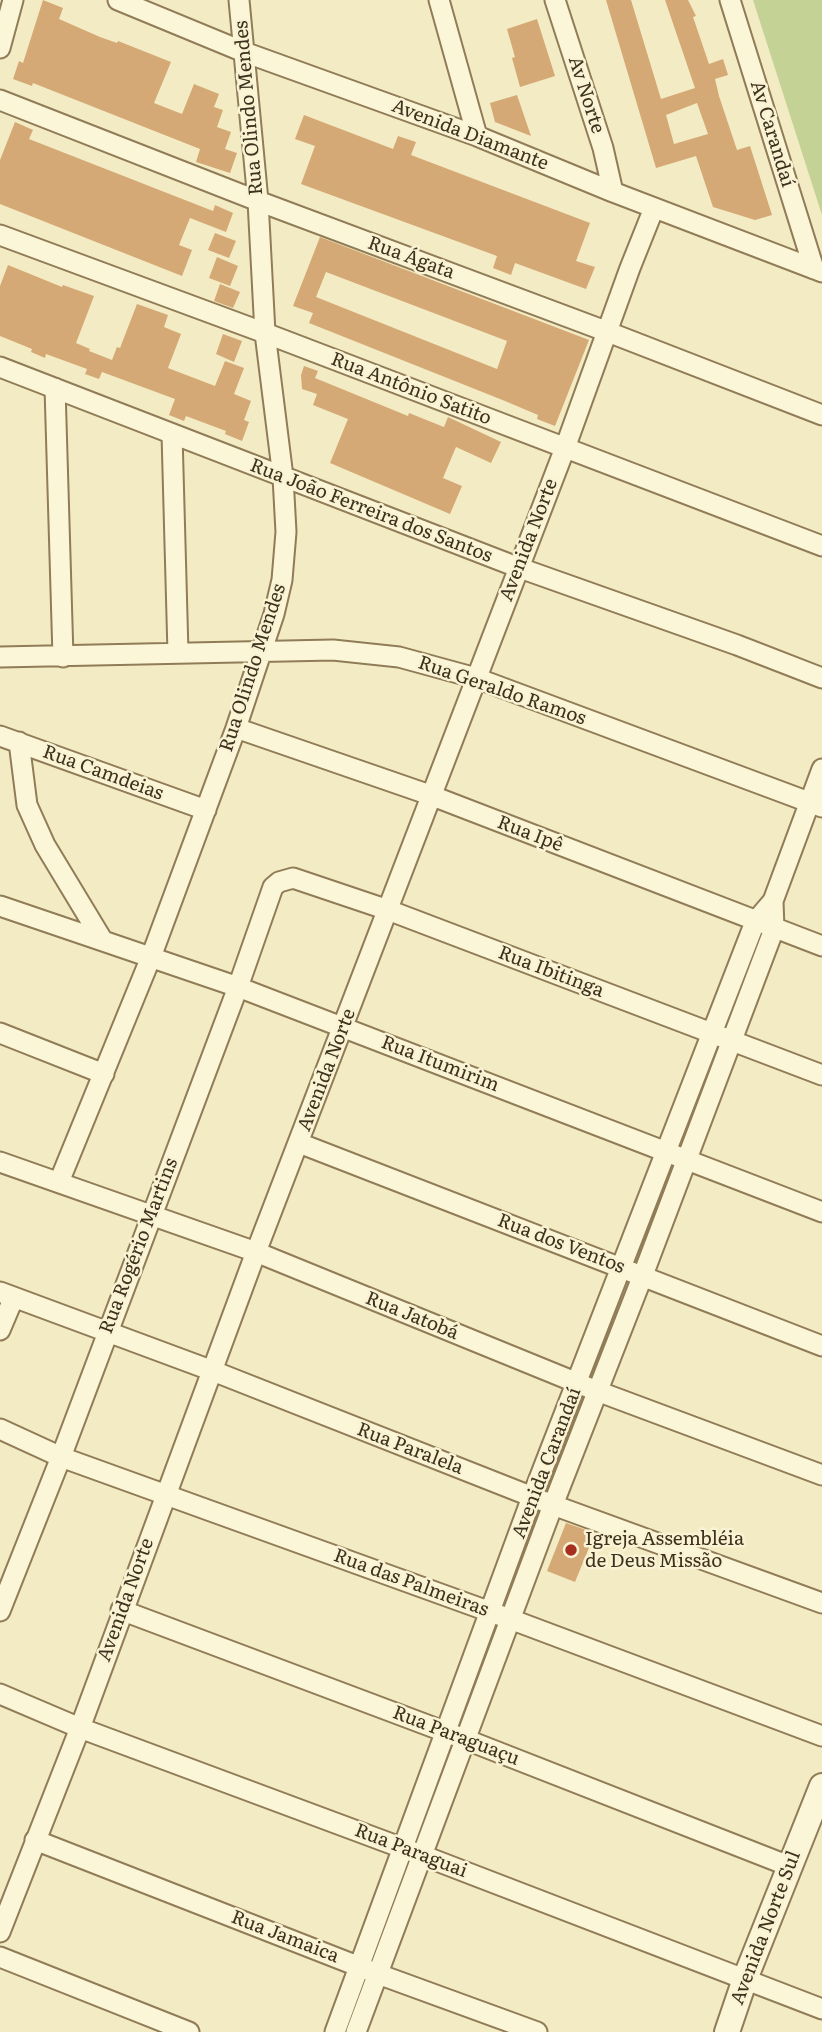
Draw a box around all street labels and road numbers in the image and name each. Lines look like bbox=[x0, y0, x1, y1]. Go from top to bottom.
street label: Rua Olindo Mendes bbox=[230, 20, 268, 196]
street label: Av Norte bbox=[563, 54, 609, 136]
street label: Av Carandaí bbox=[745, 78, 799, 190]
street label: Avenida Diamante bbox=[388, 95, 552, 175]
street label: Rua Ágata bbox=[364, 232, 458, 284]
street label: Rua Antônio Satito bbox=[328, 348, 494, 430]
street label: Rua João Ferreira dos Santos bbox=[247, 454, 495, 568]
street label: Avenida Norte bbox=[495, 475, 563, 605]
street label: Rua Olindo Mendes bbox=[215, 581, 291, 755]
street label: Rua Geraldo Ramos bbox=[415, 652, 589, 730]
street label: Rua Camdeias bbox=[40, 741, 166, 805]
street label: Rua Ipê bbox=[494, 811, 566, 857]
street label: Rua Ibitinga bbox=[495, 941, 607, 1003]
street label: Avenida Norte bbox=[293, 1005, 361, 1135]
street label: Rua Itumirim bbox=[378, 1031, 502, 1097]
street label: Rua Rogério Martins bbox=[95, 1155, 183, 1337]
street label: Rua dos Ventos bbox=[494, 1209, 628, 1279]
street label: Rua Jatobá bbox=[362, 1287, 462, 1345]
street label: Avenida Carandaí bbox=[508, 1384, 586, 1542]
street label: Rua Paralela bbox=[354, 1418, 466, 1480]
street label: Avenida Norte bbox=[93, 1535, 159, 1665]
street label: Rua das Palmeiras bbox=[330, 1544, 492, 1622]
street label: Rua Paraguaçu bbox=[389, 1701, 523, 1771]
street label: Rua Paraguai bbox=[351, 1819, 471, 1883]
street label: Avenida Norte Sul bbox=[726, 1848, 806, 2008]
street label: Rua Jamaica bbox=[228, 1906, 342, 1968]

